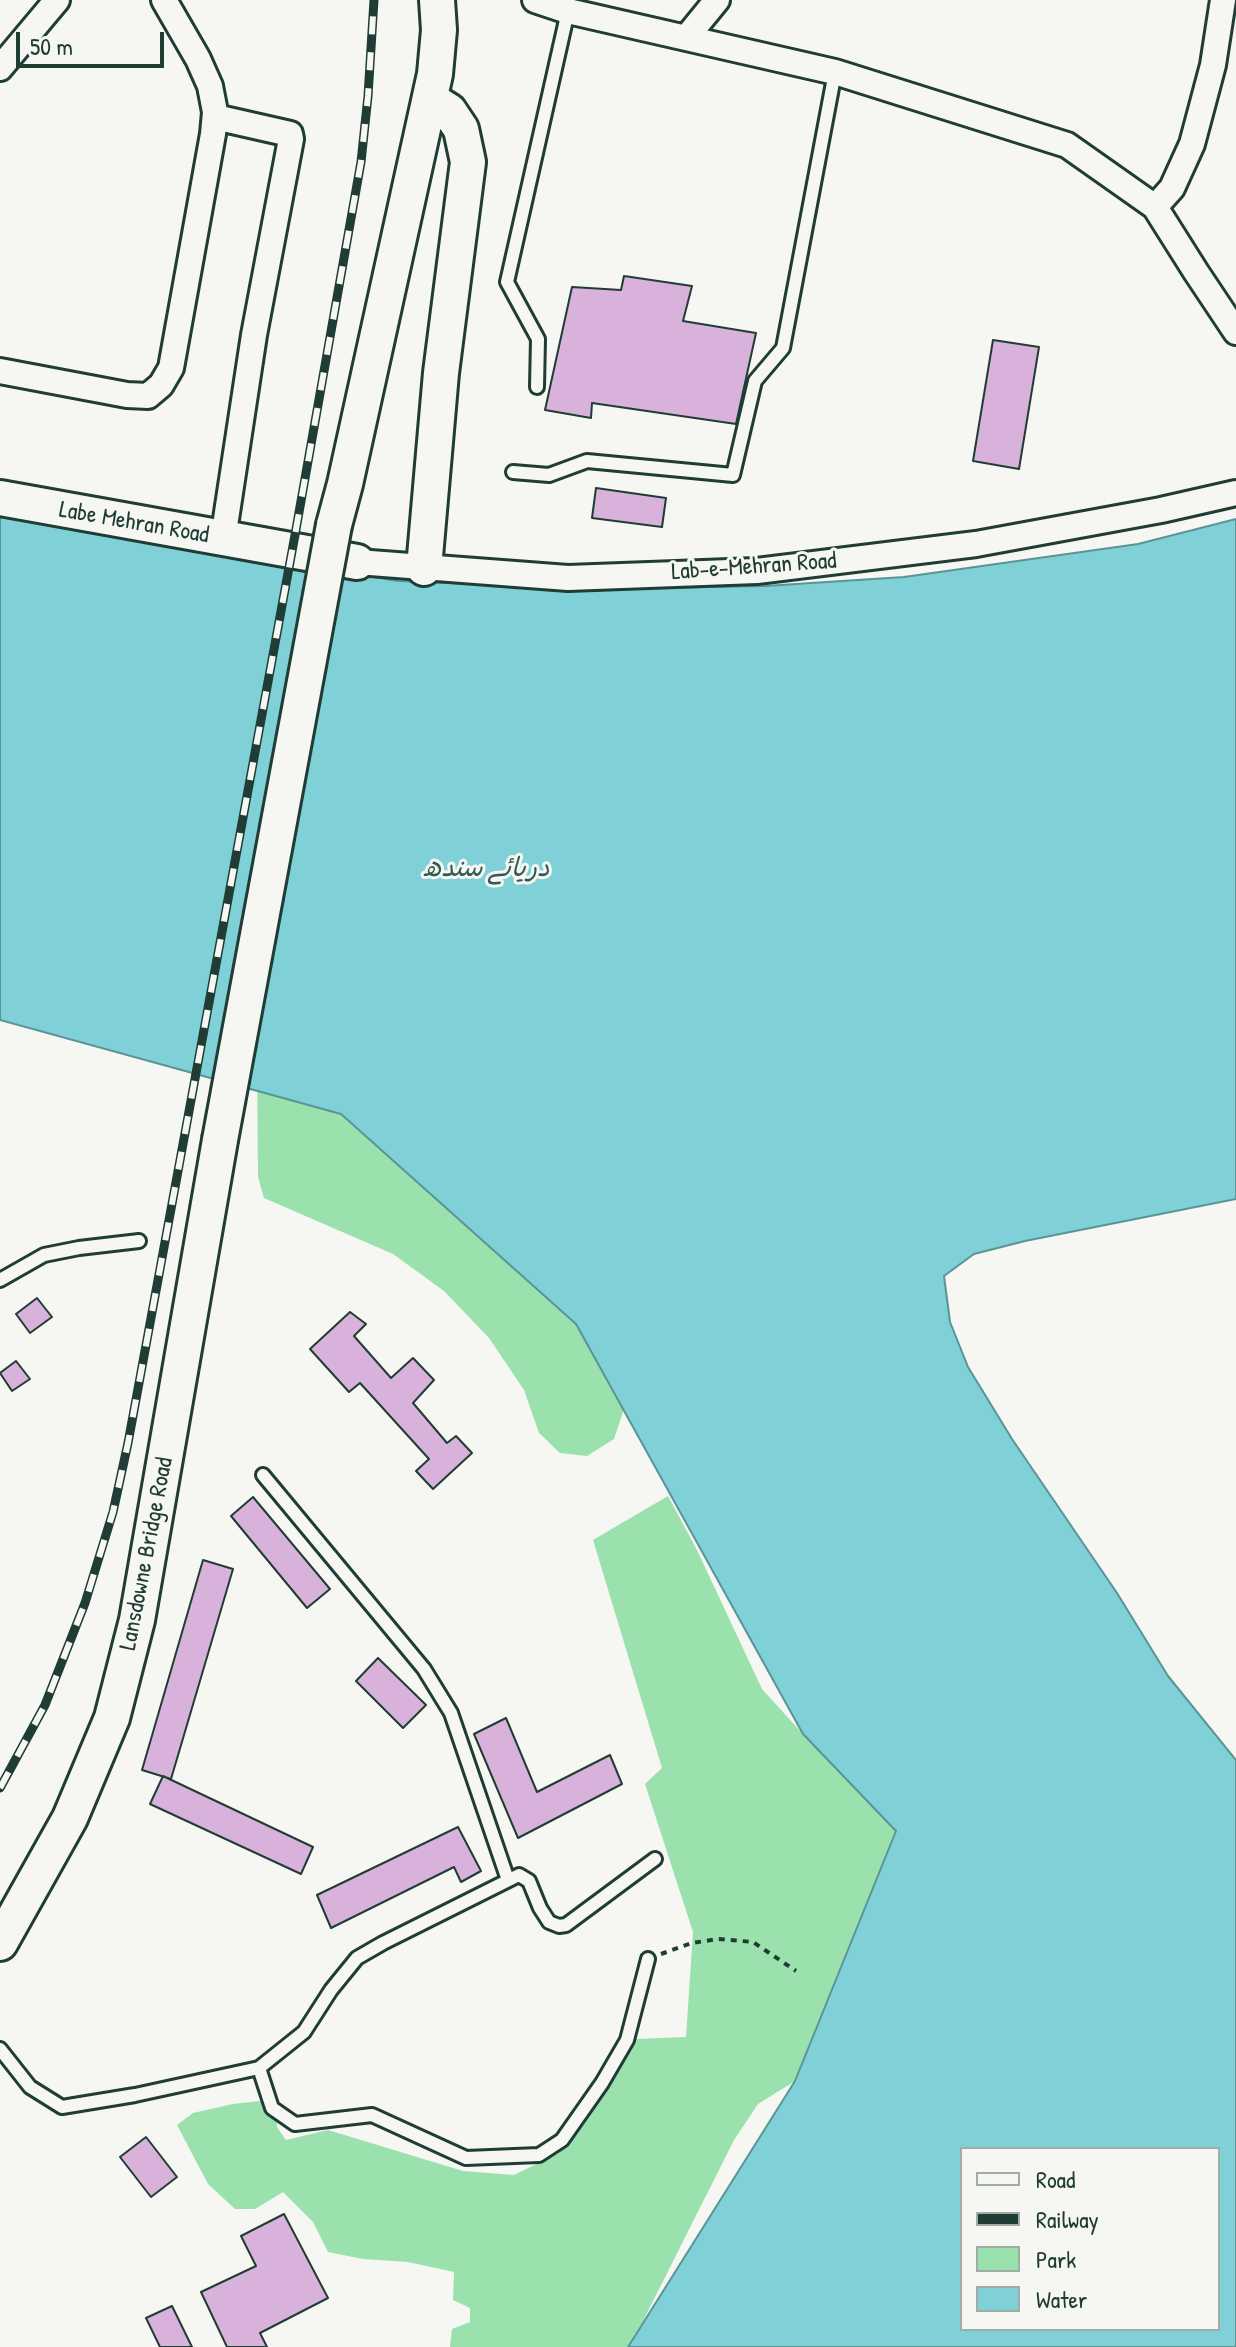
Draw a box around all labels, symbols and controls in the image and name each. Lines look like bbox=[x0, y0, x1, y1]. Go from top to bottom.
scale bar bbox=[20, 16, 168, 66]
text: 50 m bbox=[30, 30, 73, 62]
street label: Labe Mehran Road bbox=[57, 496, 211, 550]
street label: Lab-e-Mehran Road bbox=[670, 547, 838, 587]
water label: دریائے سندھ bbox=[422, 853, 550, 885]
street label: Lansdowne Bridge Road bbox=[114, 1455, 180, 1653]
legend bbox=[960, 2147, 1220, 2331]
text: Road bbox=[1036, 2163, 1075, 2195]
text: Railway bbox=[1036, 2203, 1099, 2235]
text: Park bbox=[1036, 2243, 1076, 2275]
text: Water bbox=[1036, 2283, 1087, 2315]

